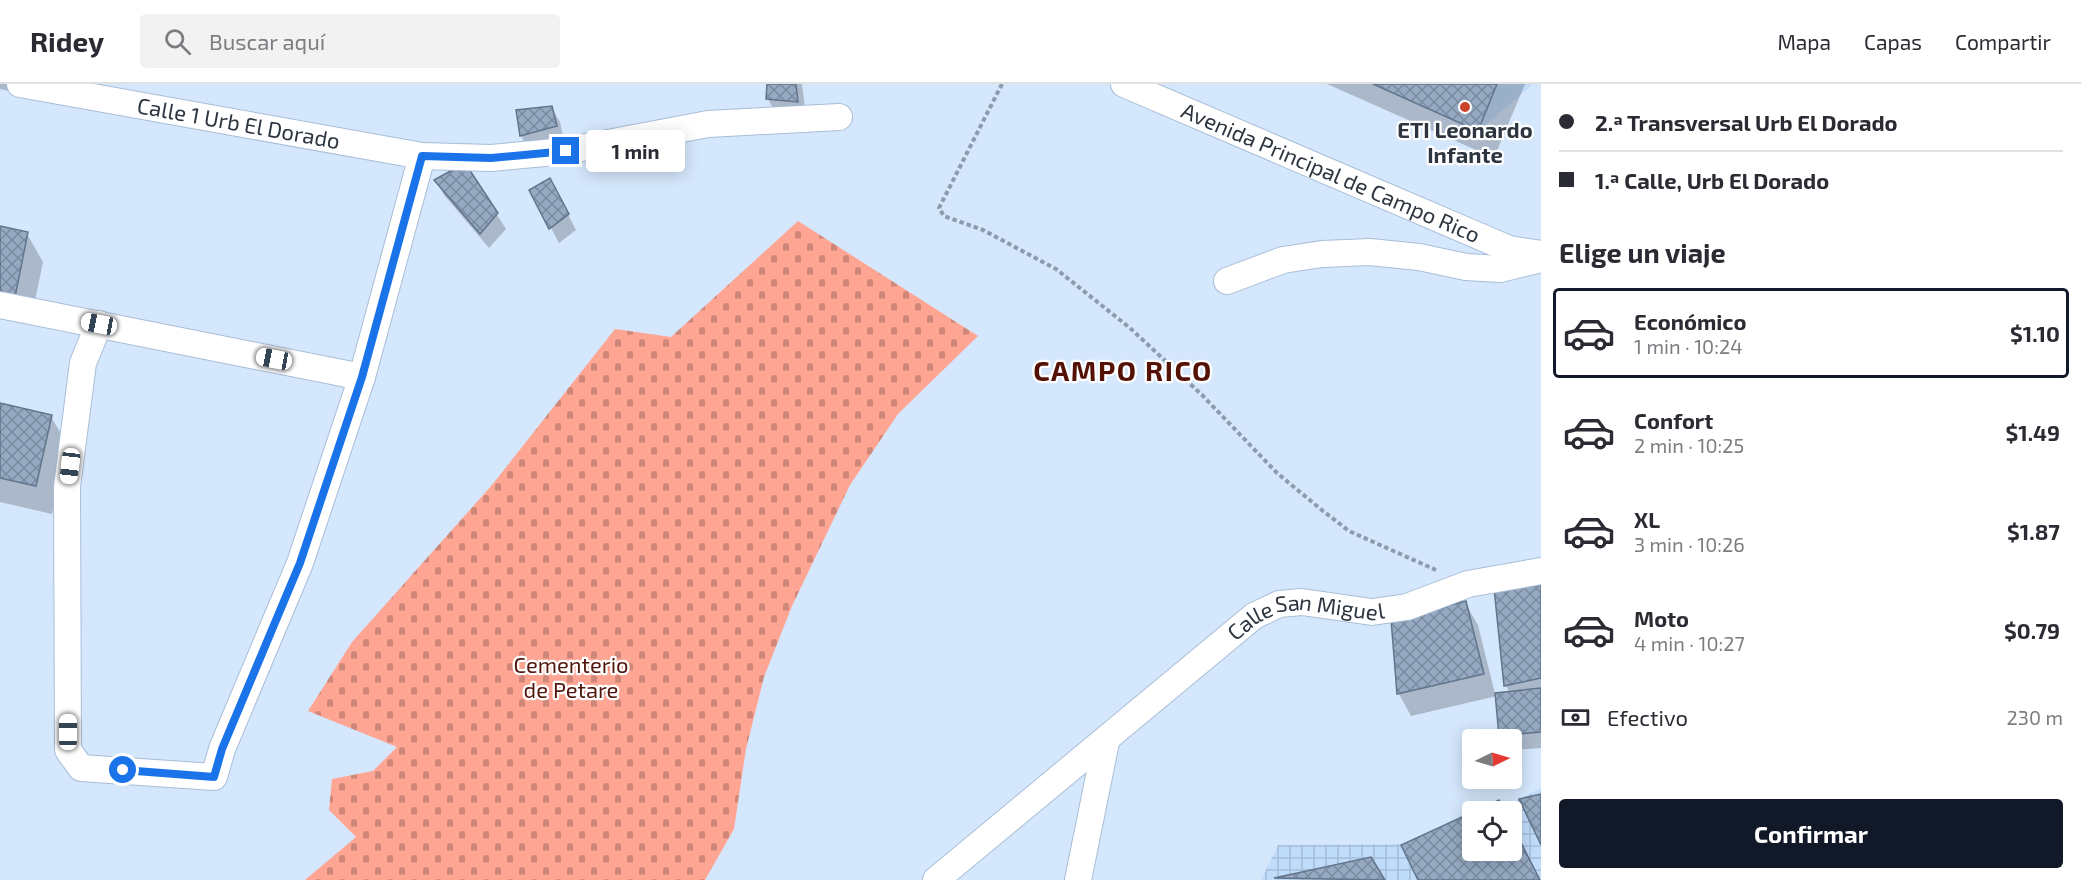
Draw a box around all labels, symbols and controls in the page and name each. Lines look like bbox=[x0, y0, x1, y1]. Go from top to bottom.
search box bbox=[140, 14, 560, 68]
text: Ridey bbox=[30, 24, 104, 58]
icon: search bbox=[161, 25, 194, 58]
text: Buscar aquí bbox=[209, 28, 325, 54]
text: Mapa bbox=[1777, 29, 1831, 54]
text: Capas bbox=[1864, 29, 1922, 54]
text: Compartir bbox=[1955, 29, 2051, 54]
street label: Calle 1 Urb El Dorado bbox=[135, 91, 342, 153]
street label: Avenida Principal de Campo Rico bbox=[1178, 96, 1484, 247]
marker: ETI Leonardo Infante bbox=[1458, 100, 1472, 114]
text: 2.ª Transversal Urb El Dorado bbox=[1595, 109, 1898, 135]
place label: ETI Leonardo Infante bbox=[1397, 116, 1533, 167]
callout: 1 min bbox=[587, 130, 686, 172]
route end bbox=[552, 137, 579, 164]
text: 1 min bbox=[611, 139, 660, 163]
text: 1.ª Calle, Urb El Dorado bbox=[1595, 167, 1829, 193]
text: Elige un viaje bbox=[1559, 236, 1726, 268]
icon: car bbox=[1562, 306, 1616, 360]
text: Económico bbox=[1634, 308, 1746, 334]
car bbox=[80, 312, 118, 336]
text: $1.10 bbox=[2010, 320, 2060, 346]
text: 1 min · 10:24 bbox=[1634, 334, 1742, 358]
car bbox=[255, 347, 293, 371]
district label: CAMPO RICO bbox=[1033, 353, 1213, 387]
icon: car bbox=[1562, 405, 1616, 459]
text: Confort bbox=[1634, 407, 1713, 433]
text: $1.49 bbox=[2005, 419, 2060, 445]
text: 2 min · 10:25 bbox=[1634, 433, 1744, 457]
car bbox=[59, 447, 81, 485]
icon: car bbox=[1562, 504, 1616, 558]
text: XL bbox=[1634, 506, 1660, 532]
text: $1.87 bbox=[2007, 518, 2060, 544]
text: 3 min · 10:26 bbox=[1634, 532, 1745, 556]
street label: Calle San Miguel bbox=[1222, 588, 1386, 645]
icon: car bbox=[1562, 603, 1616, 657]
text: Moto bbox=[1634, 605, 1689, 631]
text: $0.79 bbox=[2004, 617, 2060, 643]
text: 4 min · 10:27 bbox=[1634, 631, 1745, 655]
park label: Cementerio de Petare bbox=[513, 651, 629, 702]
icon: cash bbox=[1559, 701, 1592, 734]
text: Efectivo bbox=[1607, 704, 1688, 730]
text: 230 m bbox=[2007, 705, 2063, 729]
car bbox=[59, 714, 77, 750]
north arrow bbox=[1462, 729, 1522, 789]
map controls bbox=[1462, 729, 1522, 861]
route start bbox=[109, 756, 136, 783]
button: Confirmar bbox=[1559, 799, 2063, 868]
button: locate bbox=[1462, 801, 1522, 861]

